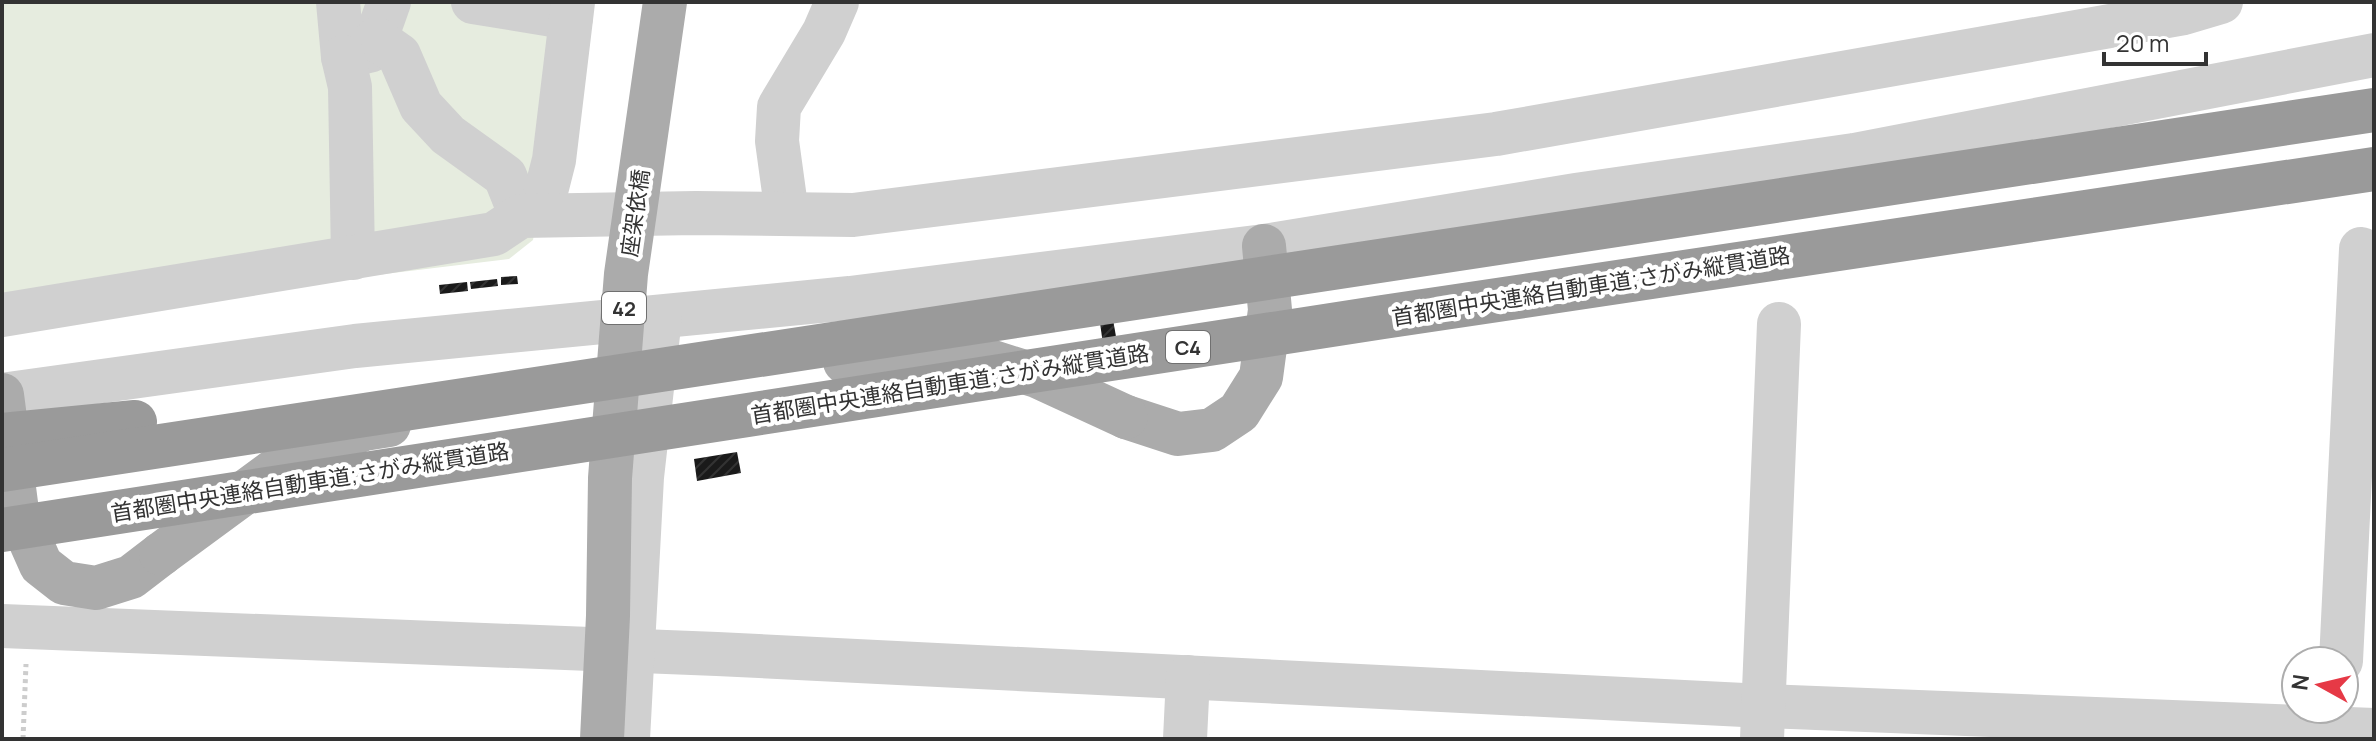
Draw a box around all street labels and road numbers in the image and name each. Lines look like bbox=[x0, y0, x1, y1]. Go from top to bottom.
street label: 座架依橋 bbox=[614, 167, 656, 259]
street label: 首都圏中央連絡自動車道;さがみ縦貫道路 bbox=[1390, 240, 1792, 332]
road number: 42 bbox=[602, 292, 646, 324]
road number: C4 bbox=[1166, 331, 1210, 363]
street label: 首都圏中央連絡自動車道;さがみ縦貫道路 bbox=[749, 338, 1151, 430]
street label: 首都圏中央連絡自動車道;さがみ縦貫道路 bbox=[109, 436, 511, 528]

